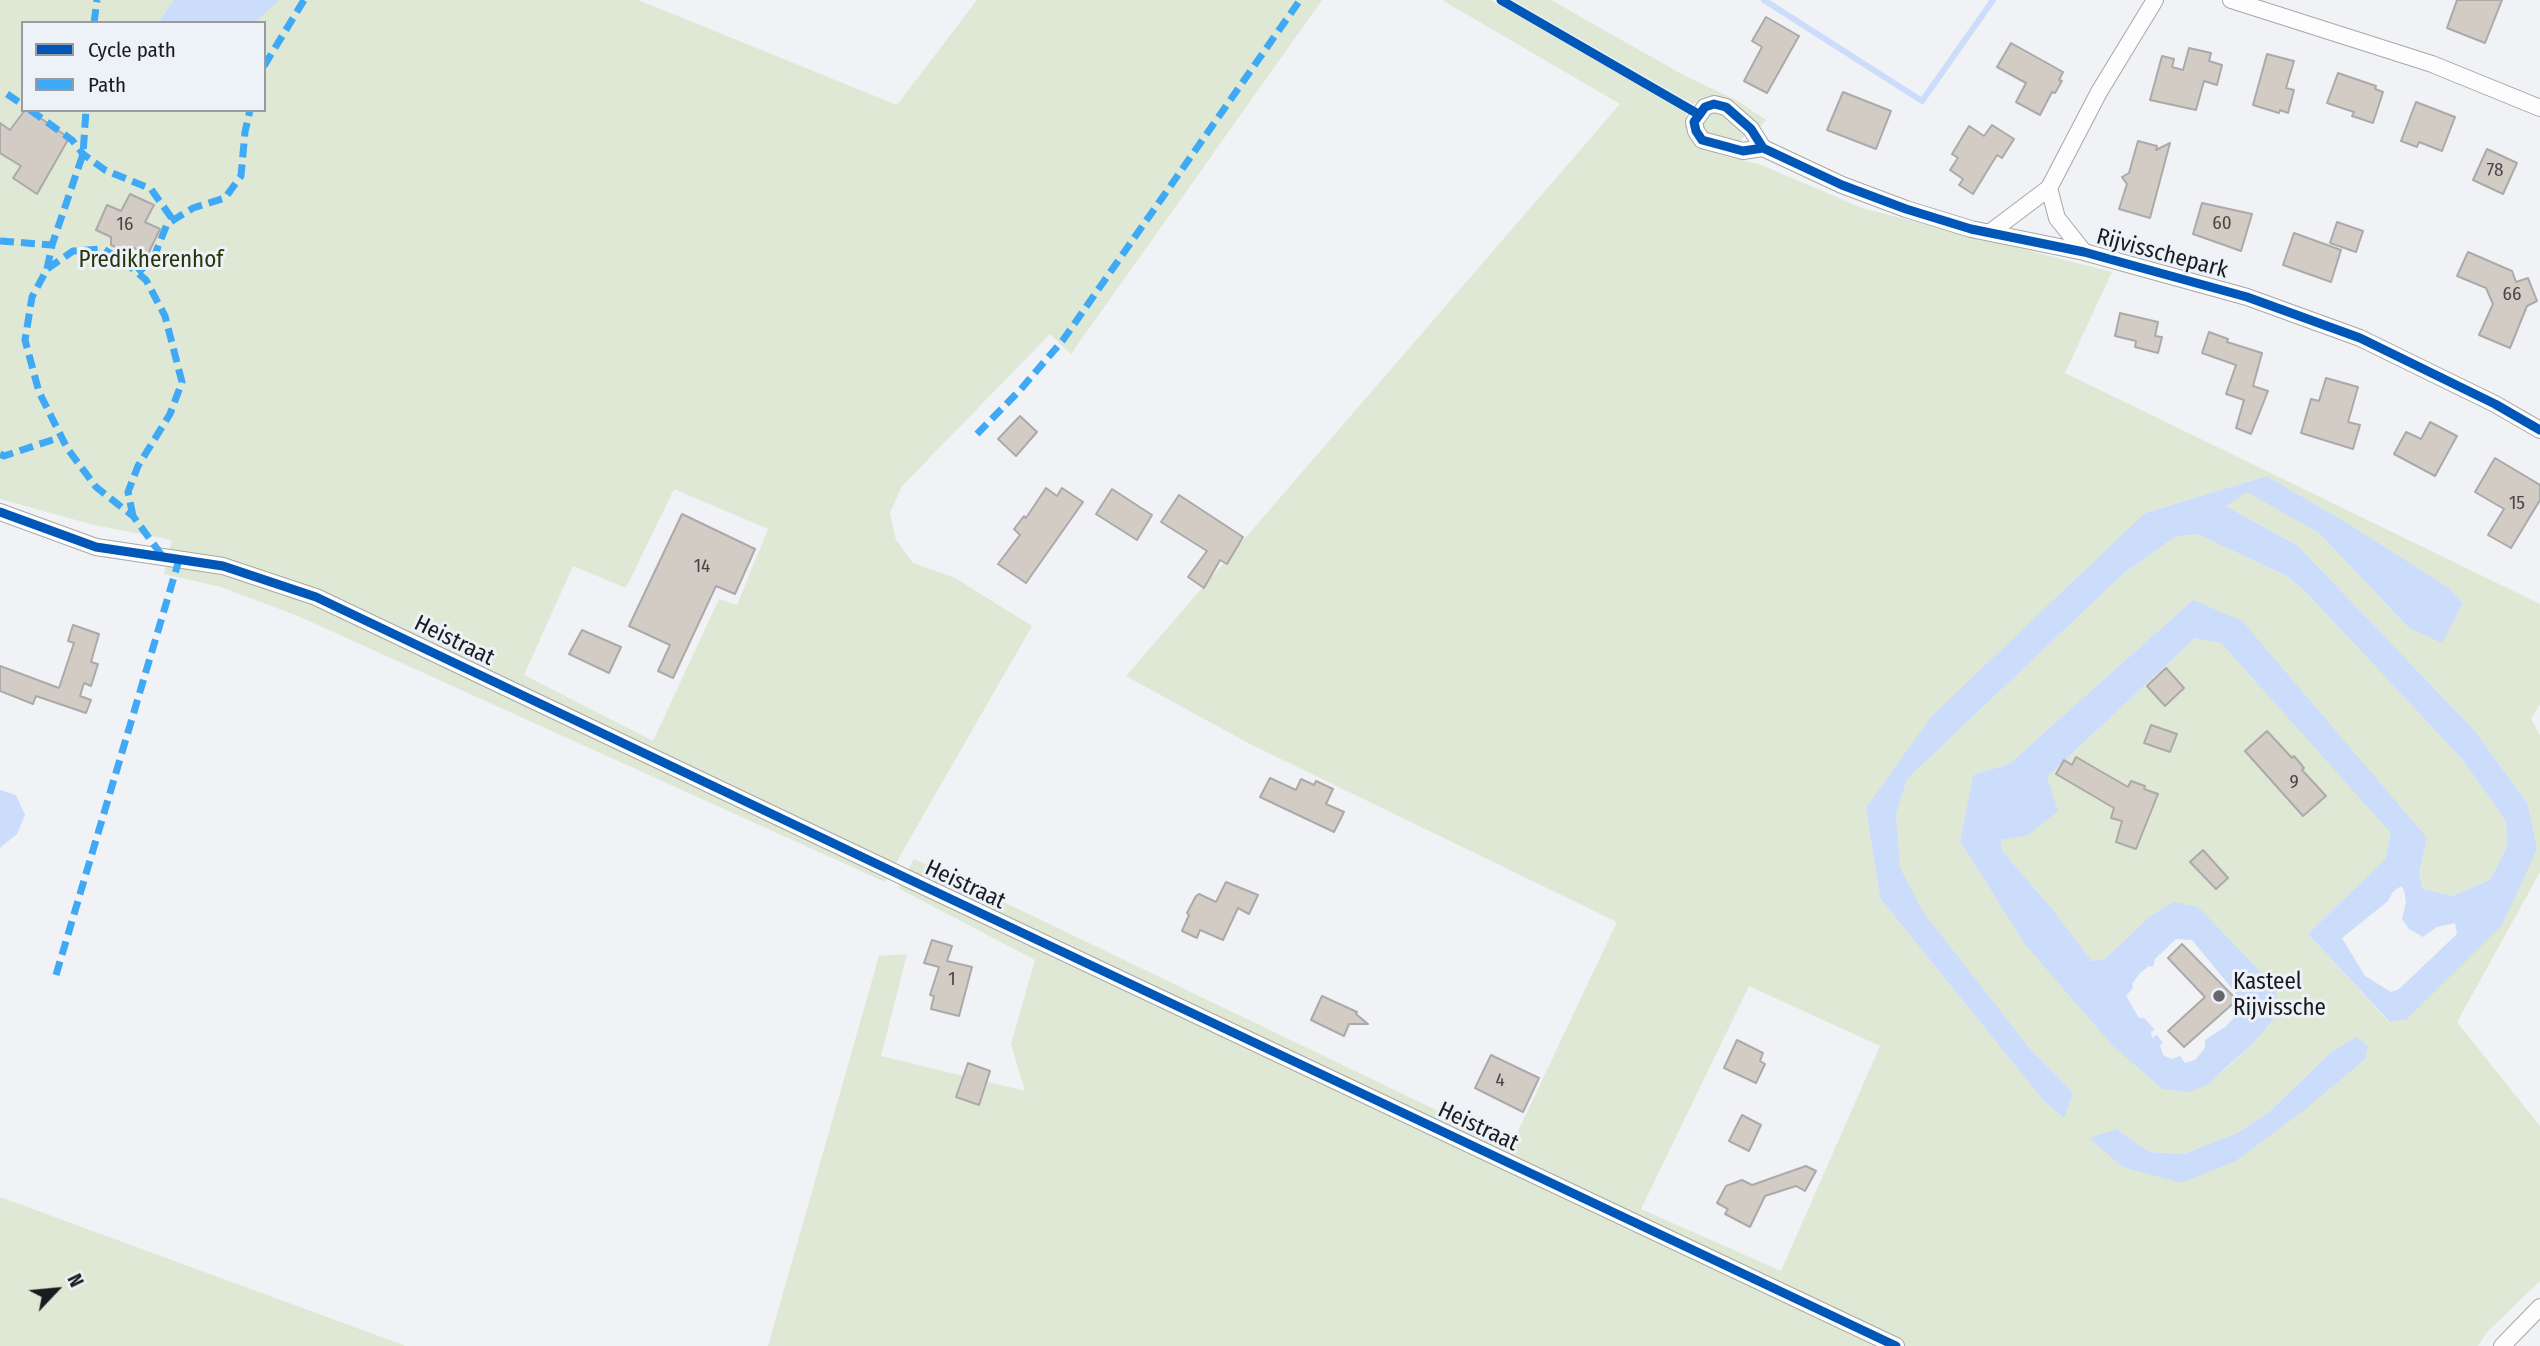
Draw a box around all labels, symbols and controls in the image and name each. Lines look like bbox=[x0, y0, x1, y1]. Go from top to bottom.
legend bbox=[21, 21, 266, 112]
text: Cycle path bbox=[88, 37, 176, 63]
text: Path bbox=[88, 72, 126, 98]
house number: 78 bbox=[2487, 160, 2503, 182]
house number: 60 bbox=[2212, 213, 2232, 235]
house number: 16 bbox=[117, 214, 133, 236]
street label: Rijvisschepark bbox=[2093, 223, 2231, 285]
park label: Predikherenhof bbox=[79, 247, 223, 275]
house number: 66 bbox=[2503, 284, 2521, 306]
house number: 15 bbox=[2509, 493, 2525, 515]
house number: 14 bbox=[694, 556, 710, 578]
street label: Heistraat bbox=[409, 610, 499, 672]
house number: 9 bbox=[2289, 772, 2299, 794]
street label: Heistraat bbox=[920, 854, 1010, 916]
house number: 1 bbox=[948, 969, 956, 991]
place label: Kasteel Rijvissche bbox=[2233, 969, 2326, 1023]
marker: Kasteel Rijvissche bbox=[2211, 988, 2227, 1004]
house number: 4 bbox=[1495, 1070, 1505, 1092]
street label: Heistraat bbox=[1433, 1096, 1523, 1158]
north arrow bbox=[21, 1255, 91, 1325]
text: N bbox=[62, 1270, 88, 1291]

